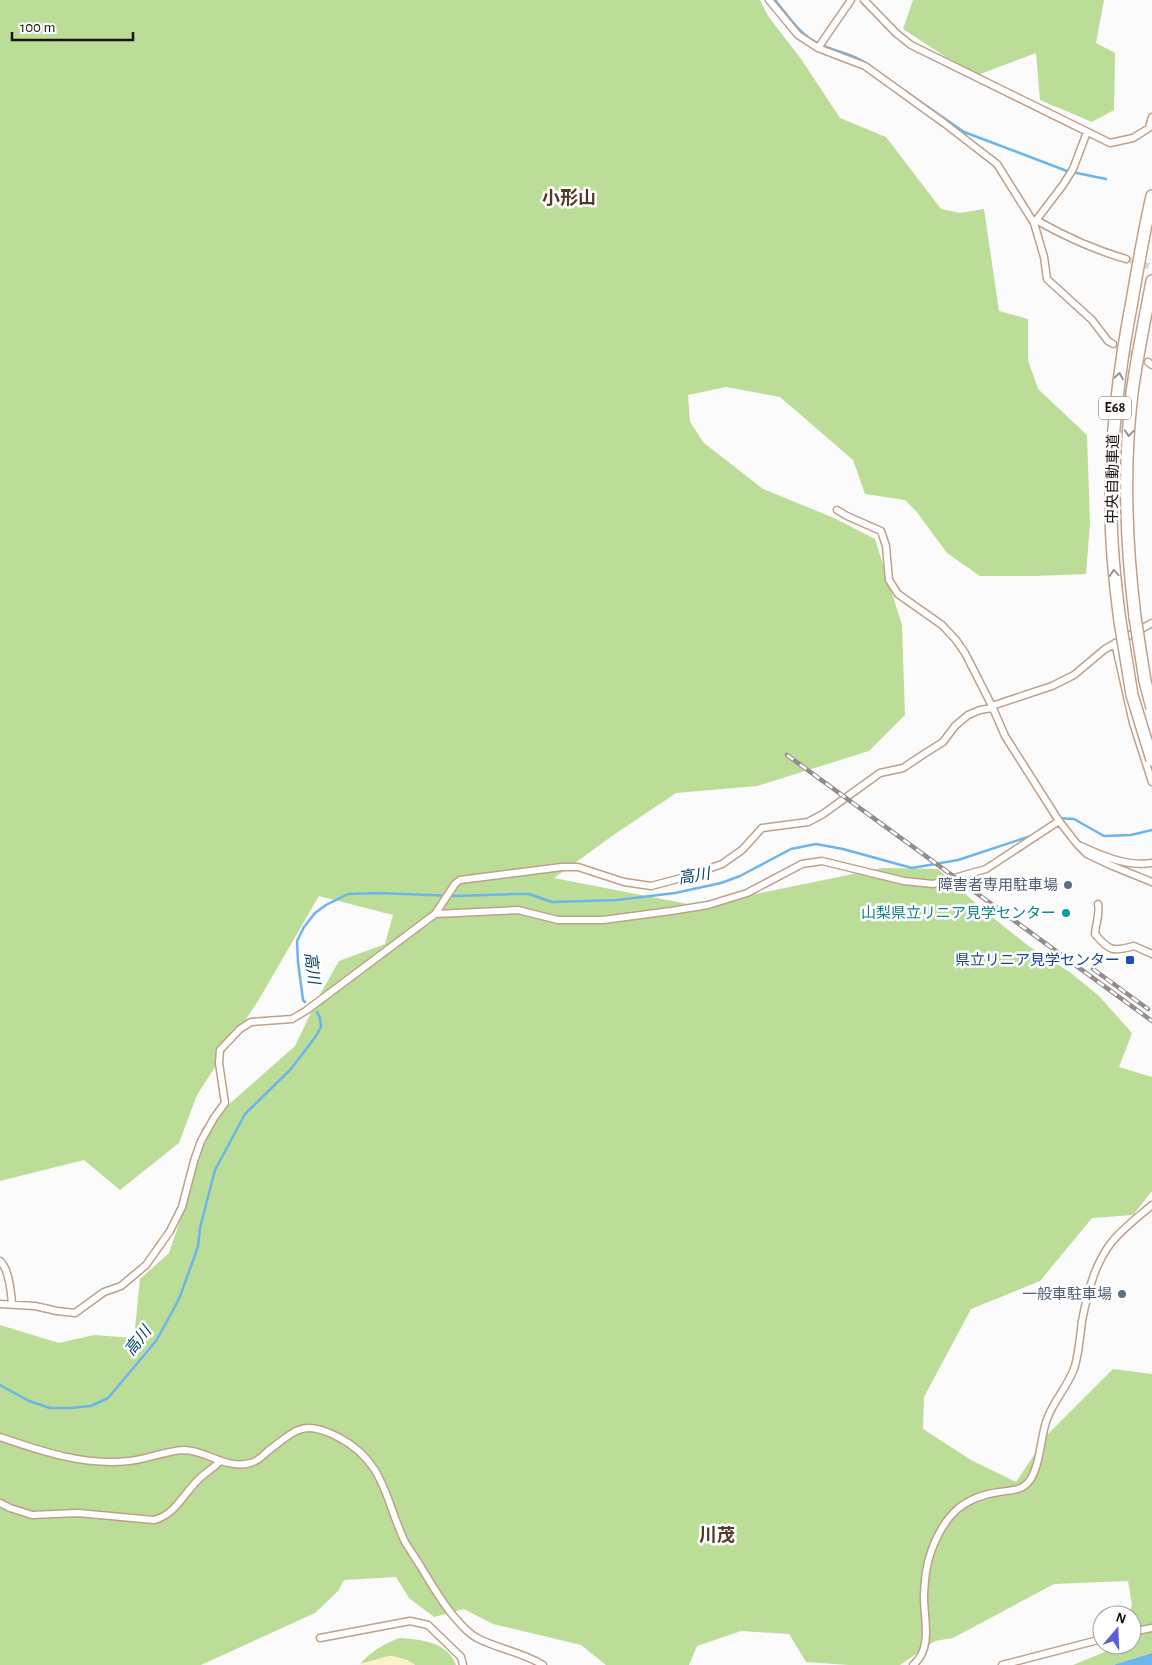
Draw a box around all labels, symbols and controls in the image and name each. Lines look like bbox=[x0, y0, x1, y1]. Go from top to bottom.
scale bar bbox=[12, 10, 134, 42]
text: 100 m bbox=[20, 20, 55, 35]
district label: 小形山 bbox=[542, 188, 596, 208]
one-way arrow bbox=[1113, 372, 1123, 380]
road number: E68 bbox=[1099, 396, 1131, 419]
one-way arrow bbox=[1123, 429, 1134, 437]
street label: 中央自動車道 bbox=[1104, 434, 1121, 524]
one-way arrow bbox=[1109, 569, 1120, 577]
water label: 高川 bbox=[677, 864, 713, 886]
place label: 障害者専用駐車場 bbox=[938, 877, 1058, 893]
marker: 障害者専用駐車場 bbox=[1062, 879, 1074, 891]
place label: 山梨県立リニア見学センター bbox=[861, 905, 1056, 921]
marker: 山梨県立リニア見学センター bbox=[1060, 907, 1072, 919]
water label: 高川 bbox=[302, 951, 323, 987]
place label: 県立リニア見学センター bbox=[955, 952, 1120, 968]
marker: 県立リニア見学センター bbox=[1124, 954, 1136, 966]
place label: 一般車駐車場 bbox=[1022, 1286, 1112, 1302]
marker: 一般車駐車場 bbox=[1116, 1288, 1128, 1300]
water label: 高川 bbox=[121, 1321, 155, 1359]
district label: 川茂 bbox=[699, 1525, 735, 1545]
north arrow bbox=[1092, 1605, 1142, 1655]
text: N bbox=[1114, 1610, 1128, 1627]

